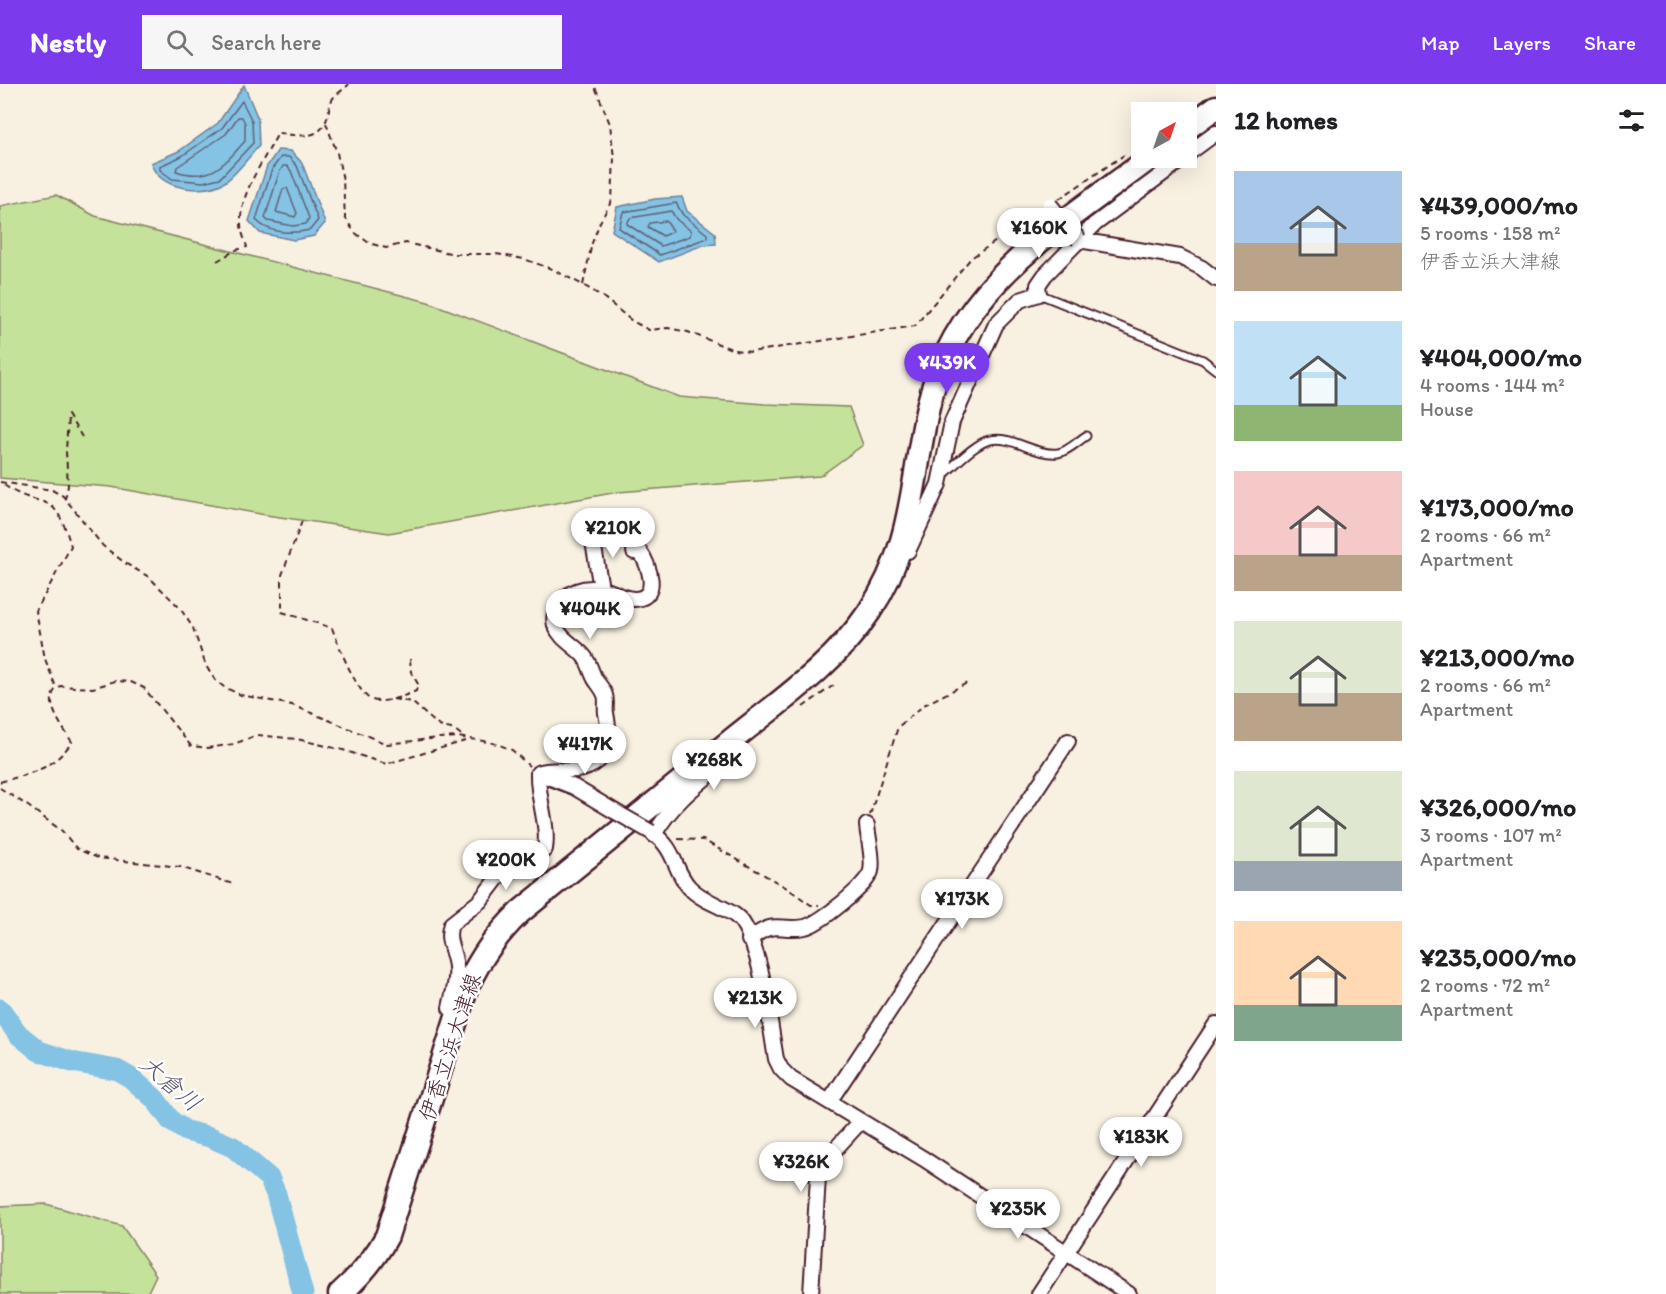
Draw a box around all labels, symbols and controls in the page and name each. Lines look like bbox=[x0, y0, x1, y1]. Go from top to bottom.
search box bbox=[142, 15, 562, 69]
text: Nestly bbox=[30, 25, 106, 59]
icon: search bbox=[163, 26, 196, 59]
text: Search here bbox=[211, 29, 322, 56]
text: Map bbox=[1421, 30, 1460, 55]
text: Layers bbox=[1493, 30, 1551, 55]
text: Share bbox=[1584, 30, 1636, 55]
north arrow bbox=[1131, 102, 1197, 168]
map controls bbox=[1131, 102, 1197, 168]
text: 12 homes bbox=[1234, 104, 1338, 136]
icon: filters bbox=[1615, 104, 1648, 137]
text: ¥439,000/mo bbox=[1420, 189, 1578, 221]
icon: home bbox=[1282, 195, 1354, 267]
pin: ¥160K bbox=[997, 208, 1081, 259]
text: ¥160K bbox=[1011, 215, 1067, 239]
text: 5 rooms · 158 m² bbox=[1420, 221, 1561, 245]
text: 伊香立浜大津線 bbox=[1420, 249, 1560, 273]
text: ¥404,000/mo bbox=[1420, 341, 1582, 373]
pin: ¥439K bbox=[905, 343, 989, 394]
icon: home bbox=[1282, 345, 1354, 417]
text: ¥439K bbox=[918, 350, 976, 374]
text: 4 rooms · 144 m² bbox=[1420, 373, 1565, 397]
text: House bbox=[1420, 397, 1474, 421]
text: ¥173,000/mo bbox=[1420, 491, 1574, 523]
icon: home bbox=[1282, 495, 1354, 567]
pin: ¥210K bbox=[571, 508, 655, 559]
text: ¥210K bbox=[585, 515, 641, 539]
text: 2 rooms · 66 m² bbox=[1420, 523, 1551, 547]
text: Apartment bbox=[1420, 547, 1513, 571]
pin: ¥404K bbox=[548, 589, 632, 640]
text: ¥404K bbox=[560, 596, 620, 620]
text: ¥213,000/mo bbox=[1420, 641, 1575, 673]
icon: home bbox=[1282, 645, 1354, 717]
text: 2 rooms · 66 m² bbox=[1420, 673, 1551, 697]
text: Apartment bbox=[1420, 697, 1513, 721]
pin: ¥417K bbox=[543, 724, 627, 775]
text: ¥417K bbox=[557, 731, 613, 755]
pin: ¥268K bbox=[672, 740, 756, 791]
text: ¥268K bbox=[686, 747, 742, 771]
text: ¥326,000/mo bbox=[1420, 791, 1576, 823]
icon: home bbox=[1282, 795, 1354, 867]
text: 3 rooms · 107 m² bbox=[1420, 823, 1562, 847]
pin: ¥200K bbox=[464, 840, 548, 891]
text: ¥200K bbox=[476, 847, 536, 871]
text: Apartment bbox=[1420, 847, 1513, 871]
pin: ¥173K bbox=[920, 879, 1004, 930]
text: ¥173K bbox=[935, 886, 989, 910]
text: ¥235,000/mo bbox=[1420, 941, 1576, 973]
icon: home bbox=[1282, 945, 1354, 1017]
street label: 伊香立浜大津線 bbox=[413, 970, 487, 1124]
text: 2 rooms · 72 m² bbox=[1420, 973, 1550, 997]
pin: ¥213K bbox=[713, 978, 797, 1029]
text: ¥213K bbox=[728, 985, 782, 1009]
text: Apartment bbox=[1420, 997, 1513, 1021]
water label: 大倉川 bbox=[134, 1048, 208, 1118]
pin: ¥183K bbox=[1099, 1117, 1183, 1168]
text: ¥183K bbox=[1113, 1124, 1169, 1148]
pin: ¥326K bbox=[759, 1142, 843, 1193]
text: ¥326K bbox=[773, 1149, 829, 1173]
pin: ¥235K bbox=[976, 1189, 1060, 1240]
text: ¥235K bbox=[990, 1196, 1046, 1220]

